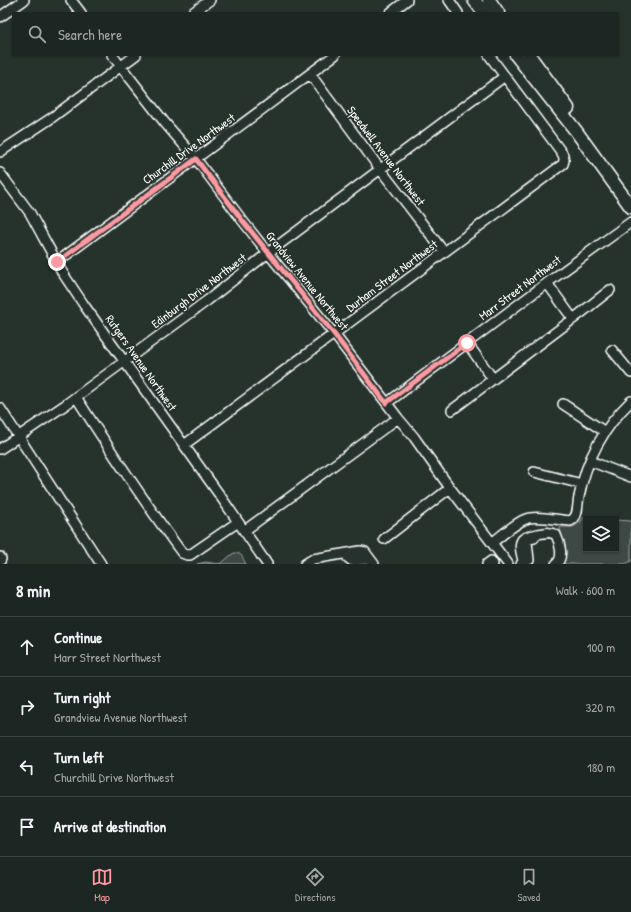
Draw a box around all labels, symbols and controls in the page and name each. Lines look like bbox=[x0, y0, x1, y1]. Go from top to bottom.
search box bbox=[12, 12, 619, 56]
icon: search bbox=[26, 23, 48, 45]
text: Search here bbox=[58, 24, 122, 45]
street label: Speedwell Avenue Northwest bbox=[343, 102, 430, 210]
street label: Churchill Drive Northwest bbox=[139, 109, 239, 188]
street label: Grandview Avenue Northwest bbox=[262, 228, 353, 335]
street label: Durham Street Northwest bbox=[342, 235, 442, 316]
street label: Edinburgh Drive Northwest bbox=[148, 249, 250, 332]
street label: Marr Street Northwest bbox=[475, 251, 565, 324]
route end bbox=[48, 253, 66, 271]
street label: Rutgers Avenue Northwest bbox=[102, 311, 181, 415]
route start bbox=[458, 334, 476, 352]
map controls bbox=[583, 516, 619, 552]
button: layers bbox=[583, 516, 619, 552]
text: 8 min bbox=[16, 579, 50, 602]
text: Walk · 600 m bbox=[556, 581, 615, 599]
text: Continue bbox=[54, 627, 102, 648]
icon: ahead bbox=[16, 636, 38, 658]
text: 100 m bbox=[587, 638, 615, 656]
text: Marr Street Northwest bbox=[54, 648, 161, 666]
text: Turn right bbox=[54, 687, 110, 708]
icon: right bbox=[16, 696, 38, 718]
text: 320 m bbox=[585, 698, 615, 716]
text: Grandview Avenue Northwest bbox=[54, 708, 187, 726]
text: Turn left bbox=[54, 747, 104, 768]
icon: left bbox=[16, 756, 38, 778]
text: 180 m bbox=[587, 758, 615, 776]
text: Churchill Drive Northwest bbox=[54, 768, 174, 786]
icon: arrive bbox=[16, 816, 38, 838]
text: Arrive at destination bbox=[54, 816, 166, 837]
tab: Map bbox=[91, 866, 113, 904]
tab: Directions bbox=[295, 866, 336, 904]
tab: Saved bbox=[518, 866, 540, 904]

